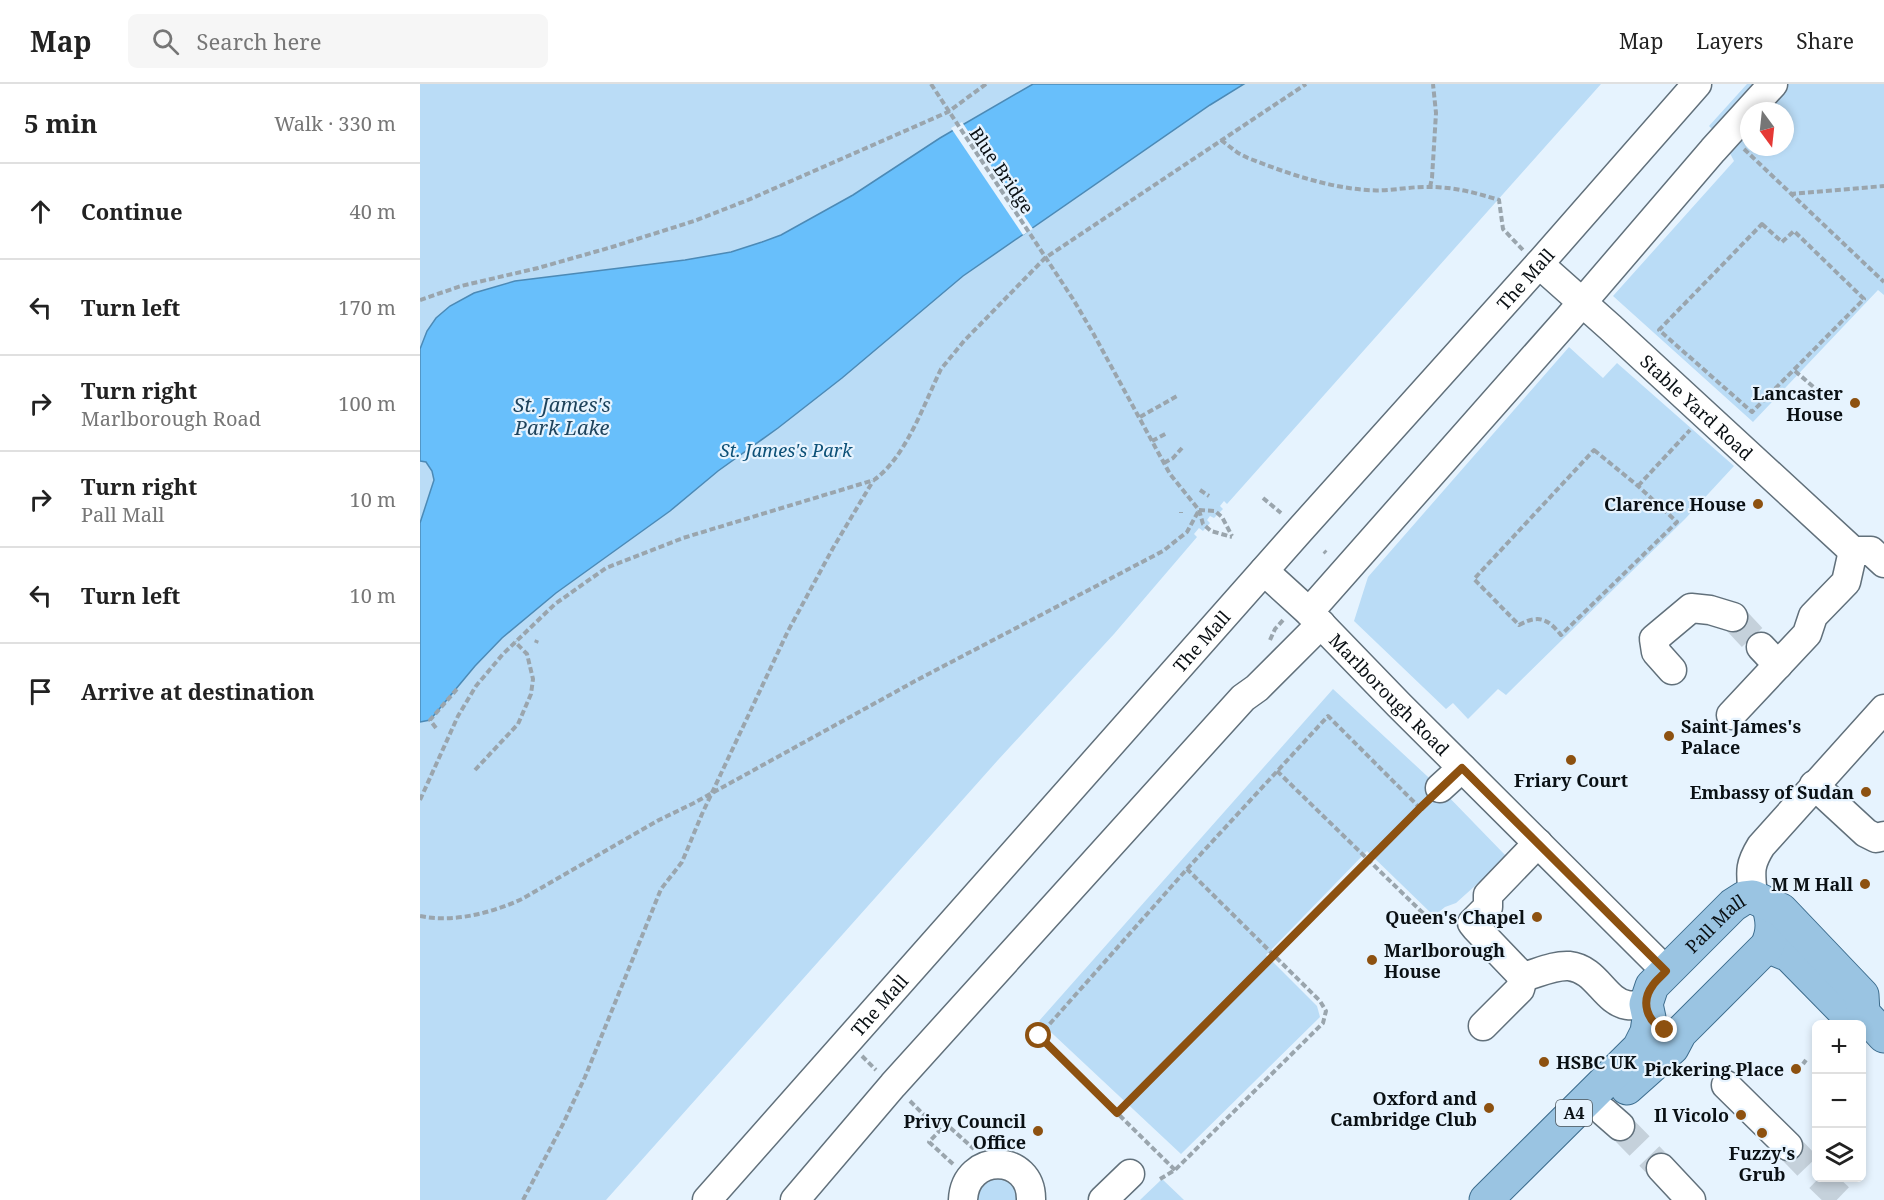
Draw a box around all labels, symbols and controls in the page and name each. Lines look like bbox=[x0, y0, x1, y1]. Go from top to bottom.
search box bbox=[128, 14, 548, 68]
text: Map bbox=[30, 22, 92, 60]
icon: search bbox=[149, 25, 182, 58]
text: Search here bbox=[197, 26, 321, 56]
text: Map bbox=[1619, 27, 1663, 55]
text: Layers bbox=[1696, 27, 1763, 55]
text: Share bbox=[1796, 27, 1854, 55]
north arrow bbox=[1740, 102, 1794, 156]
text: 5 min bbox=[24, 105, 98, 141]
text: Walk · 330 m bbox=[274, 110, 396, 137]
street label: Blue Bridge bbox=[964, 122, 1040, 218]
icon: ahead bbox=[24, 195, 57, 228]
text: Continue bbox=[81, 196, 183, 226]
text: 40 m bbox=[350, 198, 396, 225]
street label: The Mall bbox=[1491, 243, 1560, 315]
icon: left bbox=[24, 291, 57, 324]
text: Turn left bbox=[81, 292, 180, 322]
text: 170 m bbox=[338, 294, 396, 321]
street label: Stable Yard Road bbox=[1635, 349, 1758, 465]
text: Turn right bbox=[81, 375, 197, 405]
place label: Lancaster House bbox=[1752, 381, 1844, 426]
icon: right bbox=[24, 387, 57, 420]
text: 100 m bbox=[338, 390, 396, 417]
water label: St. James's Park Lake bbox=[513, 391, 611, 441]
marker: Lancaster House bbox=[1848, 396, 1862, 410]
text: Marlborough Road bbox=[81, 405, 261, 432]
park label: St. James's Park bbox=[720, 438, 853, 462]
text: Turn right bbox=[81, 471, 197, 501]
icon: right bbox=[24, 483, 57, 516]
text: 10 m bbox=[350, 486, 396, 513]
place label: Clarence House bbox=[1604, 492, 1746, 516]
marker: Clarence House bbox=[1751, 497, 1765, 511]
text: Pall Mall bbox=[81, 501, 164, 528]
icon: left bbox=[24, 579, 57, 612]
text: Turn left bbox=[81, 580, 180, 610]
text: 10 m bbox=[350, 582, 396, 609]
street label: The Mall bbox=[1168, 605, 1236, 677]
street label: Marlborough Road bbox=[1324, 628, 1455, 761]
icon: arrive bbox=[24, 675, 57, 708]
text: Arrive at destination bbox=[81, 676, 315, 706]
place label: Saint James's Palace bbox=[1681, 714, 1801, 759]
marker: Saint James's Palace bbox=[1662, 729, 1676, 743]
marker: Friary Court bbox=[1564, 753, 1578, 767]
place label: Friary Court bbox=[1514, 768, 1628, 792]
place label: Embassy of Sudan bbox=[1690, 780, 1854, 804]
marker: Embassy of Sudan bbox=[1859, 785, 1873, 799]
place label: M M Hall bbox=[1771, 872, 1854, 896]
marker: M M Hall bbox=[1858, 877, 1872, 891]
street label: Pall Mall bbox=[1680, 888, 1750, 958]
place label: Queen's Chapel bbox=[1385, 905, 1526, 929]
marker: Queen's Chapel bbox=[1530, 910, 1544, 924]
place label: Marlborough House bbox=[1384, 938, 1505, 983]
marker: Marlborough House bbox=[1365, 953, 1379, 967]
street label: The Mall bbox=[845, 969, 913, 1041]
route end bbox=[1651, 1016, 1677, 1042]
map controls bbox=[1812, 1020, 1866, 1182]
button: + bbox=[1812, 1020, 1866, 1074]
route start bbox=[1025, 1022, 1051, 1048]
place label: HSBC UK bbox=[1556, 1050, 1637, 1074]
marker: HSBC UK bbox=[1537, 1055, 1551, 1069]
place label: Pickering Place bbox=[1644, 1057, 1784, 1081]
marker: Pickering Place bbox=[1789, 1062, 1803, 1076]
button: − bbox=[1812, 1074, 1866, 1128]
place label: Oxford and Cambridge Club bbox=[1330, 1086, 1477, 1131]
road number: A4 bbox=[1556, 1100, 1592, 1126]
marker: Oxford and Cambridge Club bbox=[1482, 1101, 1496, 1115]
place label: Il Vicolo bbox=[1654, 1103, 1729, 1127]
marker: Il Vicolo bbox=[1734, 1108, 1748, 1122]
place label: Privy Council Office bbox=[903, 1109, 1027, 1154]
marker: Privy Council Office bbox=[1031, 1124, 1045, 1138]
marker: Fuzzy's Grub bbox=[1755, 1126, 1769, 1140]
button: layers bbox=[1812, 1128, 1866, 1182]
place label: Fuzzy's Grub bbox=[1729, 1141, 1796, 1186]

